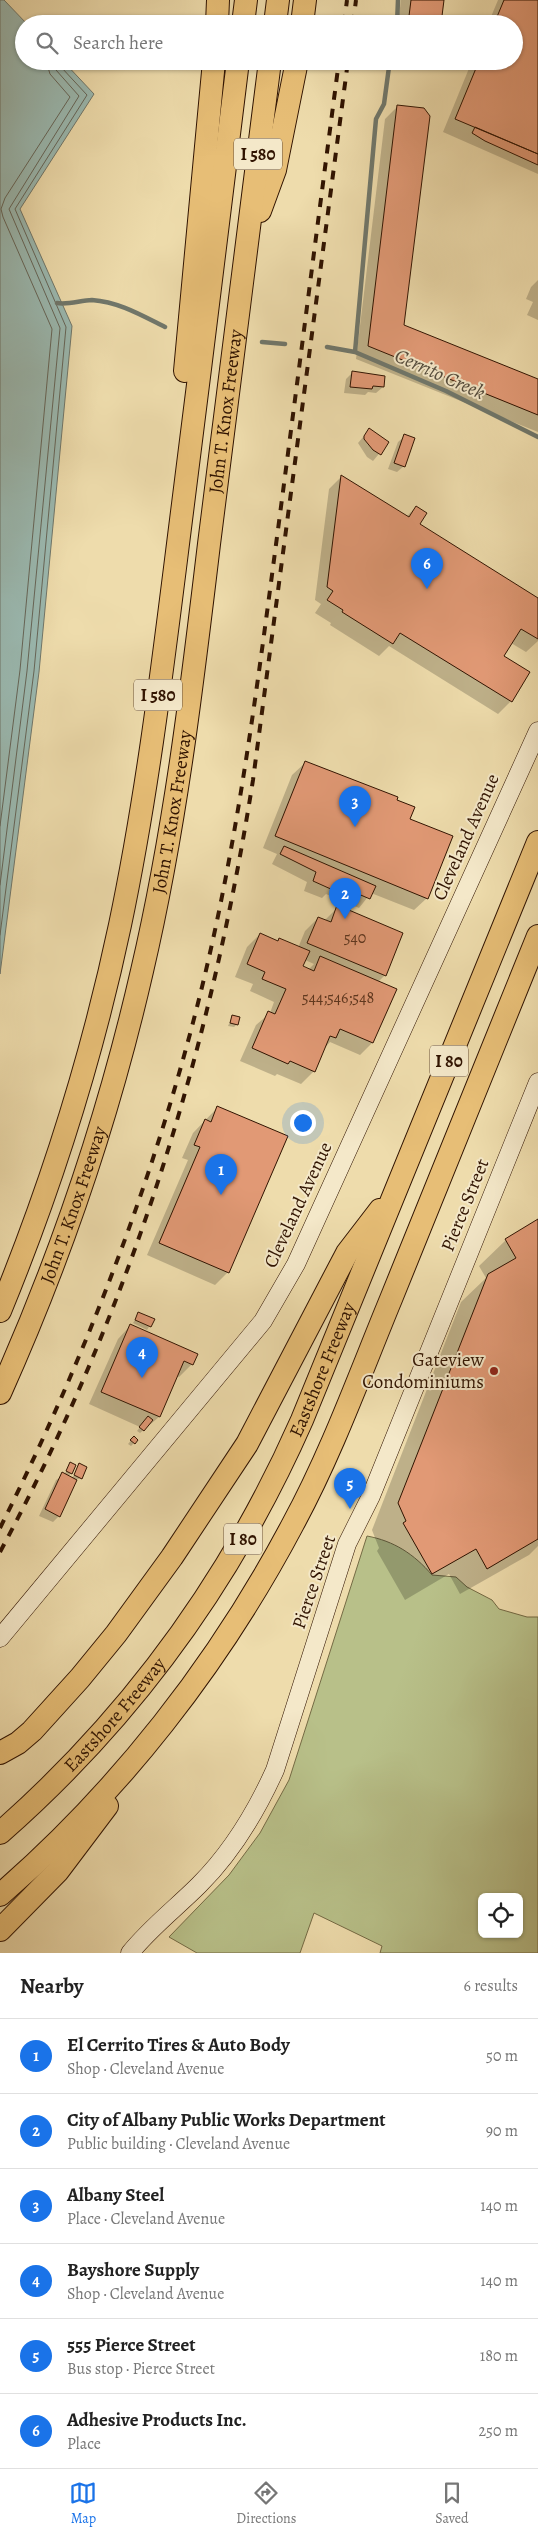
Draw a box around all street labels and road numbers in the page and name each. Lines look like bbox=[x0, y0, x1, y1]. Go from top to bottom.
road number: I 580 bbox=[234, 138, 282, 170]
street label: John T. Knox Freeway bbox=[202, 327, 249, 495]
road number: I 580 bbox=[134, 680, 182, 710]
street label: John T. Knox Freeway bbox=[146, 728, 198, 896]
street label: Cleveland Avenue bbox=[426, 770, 506, 904]
road number: I 80 bbox=[430, 1046, 468, 1076]
street label: John T. Knox Freeway bbox=[34, 1123, 113, 1287]
street label: Cleveland Avenue bbox=[257, 1138, 339, 1272]
street label: Pierce Street bbox=[435, 1155, 495, 1255]
street label: Eastshore Freeway bbox=[283, 1298, 362, 1441]
road number: I 80 bbox=[224, 1524, 262, 1555]
street label: Pierce Street bbox=[286, 1531, 342, 1633]
street label: Eastshore Freeway bbox=[58, 1652, 172, 1778]

